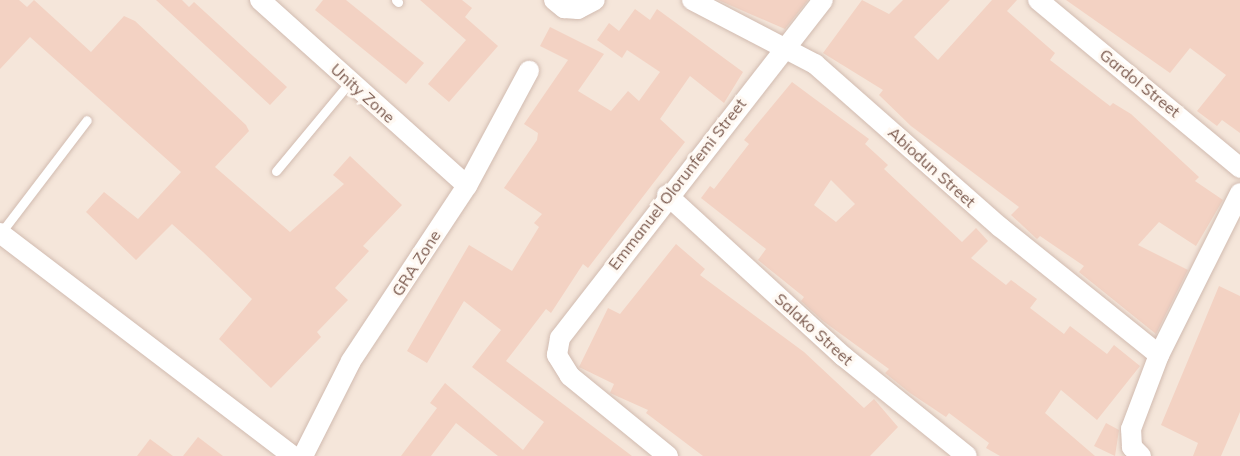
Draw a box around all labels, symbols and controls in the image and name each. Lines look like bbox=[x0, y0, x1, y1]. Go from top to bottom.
street label: Gardol Street bbox=[1096, 45, 1184, 121]
street label: Unity Zone bbox=[327, 59, 399, 127]
street label: Emmanuel Olorunfemi Street bbox=[604, 94, 750, 274]
street label: Abiodun Street bbox=[884, 123, 980, 211]
street label: GRA Zone bbox=[388, 226, 444, 300]
street label: Salako Street bbox=[771, 289, 857, 369]

